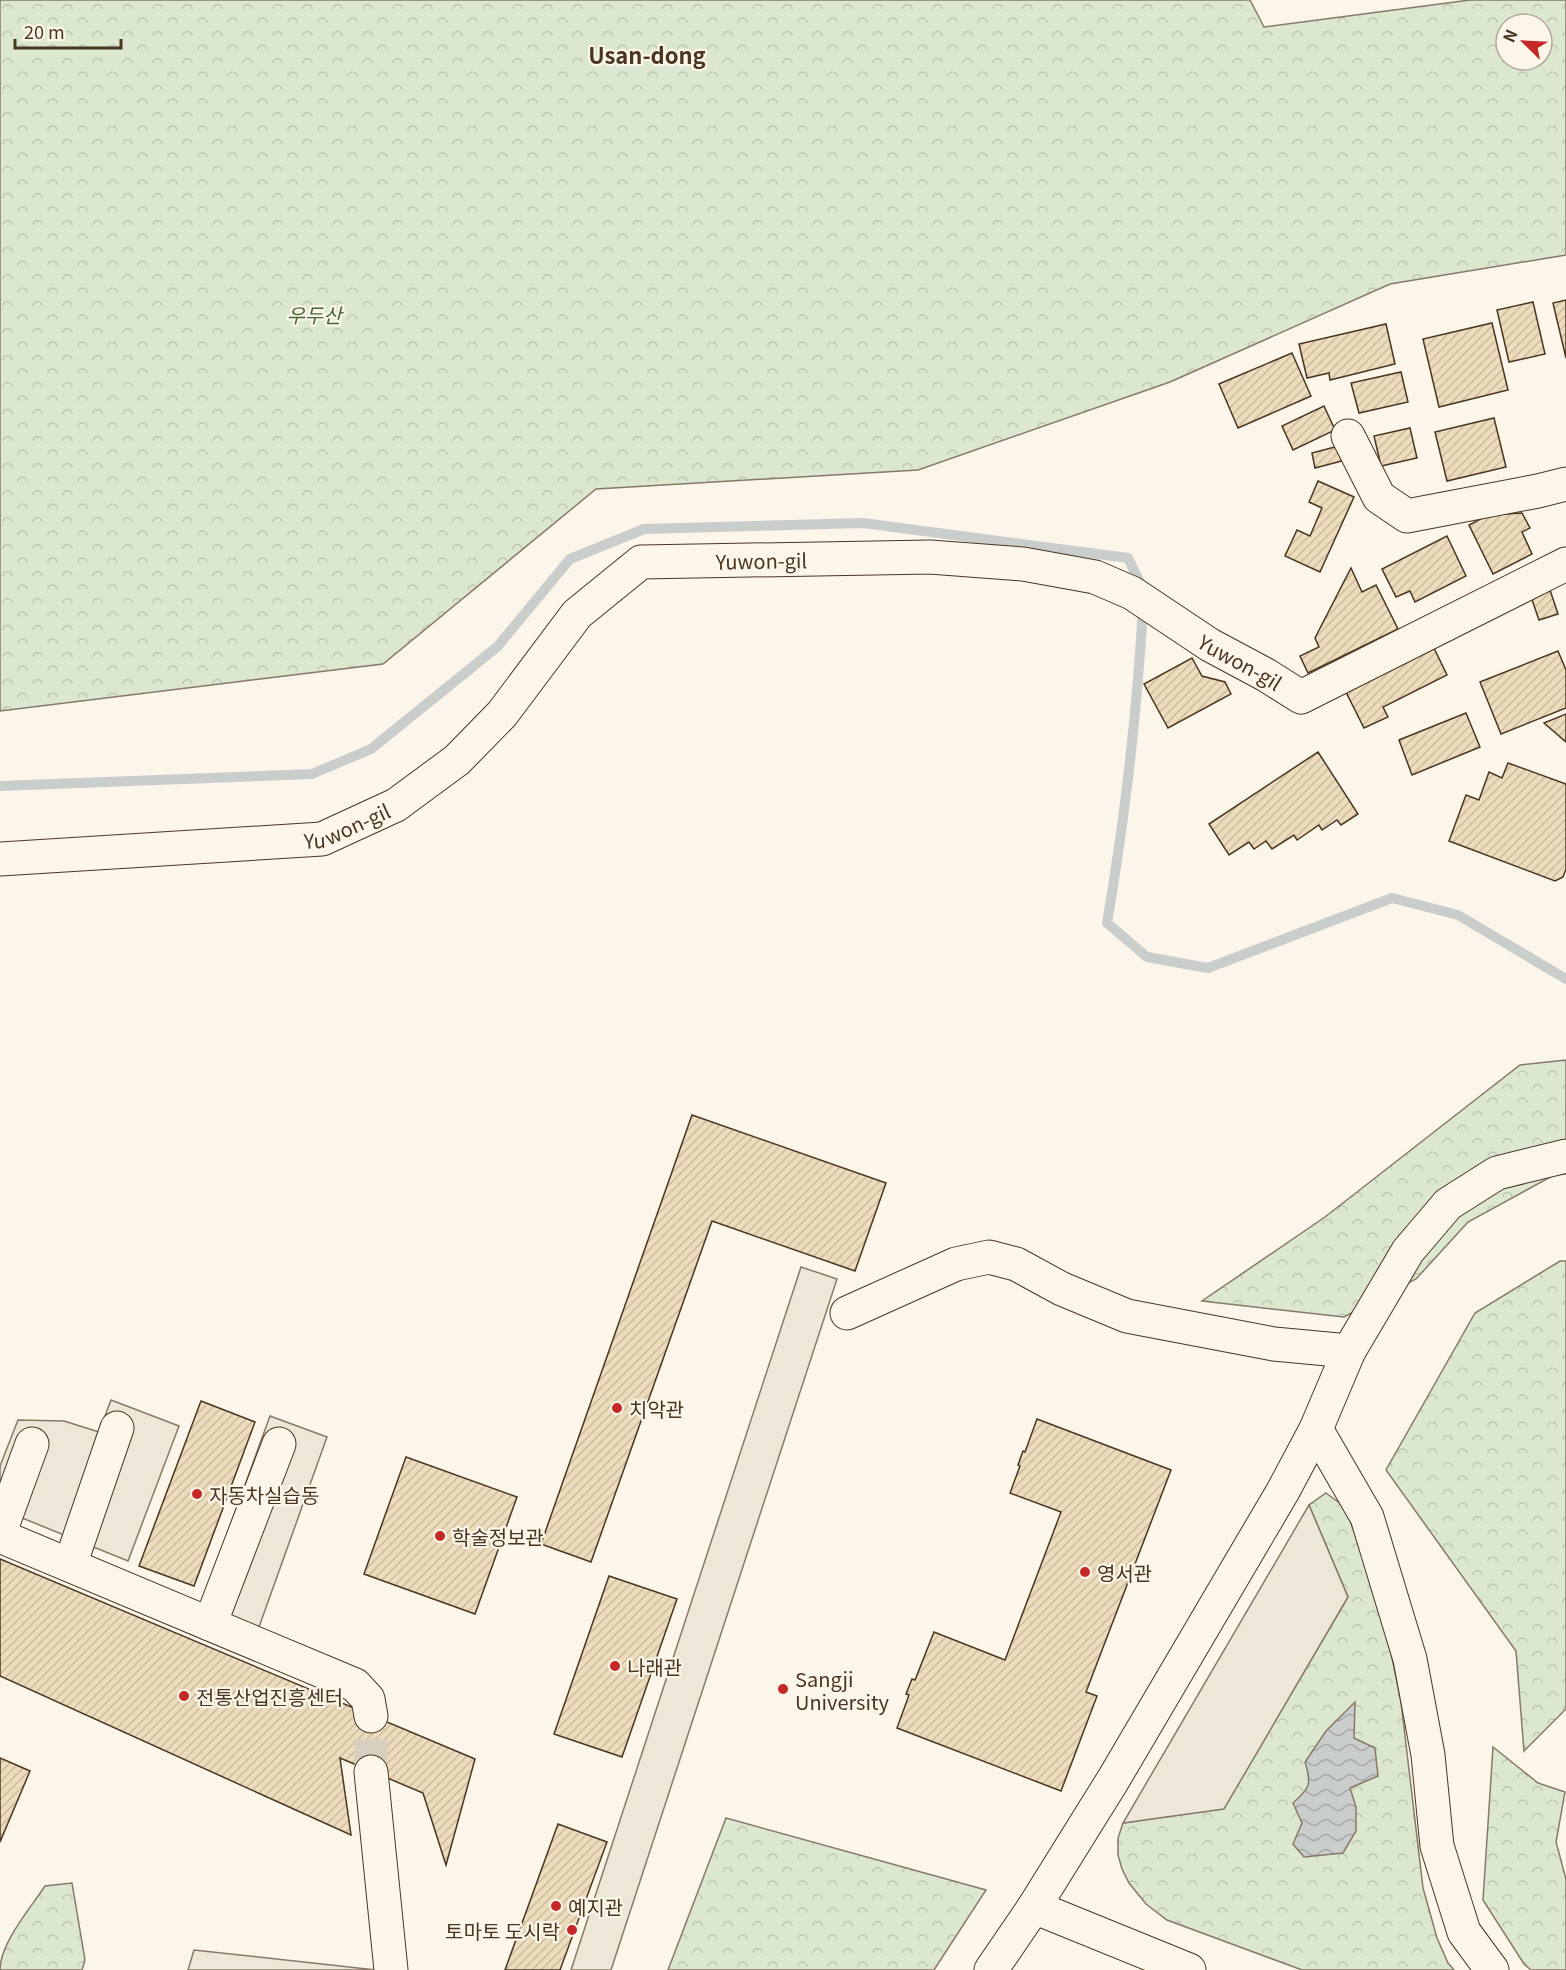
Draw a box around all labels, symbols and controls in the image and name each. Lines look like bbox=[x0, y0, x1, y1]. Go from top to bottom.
scale bar bbox=[15, 12, 122, 50]
north arrow bbox=[1494, 12, 1554, 72]
text: 20 m bbox=[24, 18, 65, 44]
text: N bbox=[1496, 25, 1523, 46]
district label: Usan-dong bbox=[588, 38, 706, 70]
park label: 우두산 bbox=[286, 300, 344, 329]
street label: Yuwon-gil bbox=[714, 545, 807, 575]
street label: Yuwon-gil bbox=[1192, 626, 1288, 696]
street label: Yuwon-gil bbox=[302, 795, 395, 855]
place label: 치악관 bbox=[629, 1394, 684, 1423]
marker: 치악관 bbox=[610, 1401, 624, 1415]
place label: 자동차실습동 bbox=[209, 1480, 319, 1509]
marker: 자동차실습동 bbox=[190, 1487, 204, 1501]
place label: 학술정보관 bbox=[452, 1522, 544, 1551]
marker: 학술정보관 bbox=[433, 1529, 447, 1543]
place label: 영서관 bbox=[1097, 1558, 1152, 1587]
marker: 영서관 bbox=[1078, 1565, 1092, 1579]
place label: 나래관 bbox=[627, 1652, 682, 1681]
marker: 나래관 bbox=[608, 1659, 622, 1673]
place label: Sangji University bbox=[795, 1664, 889, 1716]
place label: 전통산업진흥센터 bbox=[196, 1682, 343, 1711]
marker: Sangji University bbox=[776, 1682, 790, 1696]
marker: 전통산업진흥센터 bbox=[177, 1689, 191, 1703]
place label: 예지관 bbox=[568, 1892, 623, 1921]
marker: 예지관 bbox=[549, 1899, 563, 1913]
place label: 토마토 도시락 bbox=[445, 1916, 560, 1945]
marker: 토마토 도시락 bbox=[565, 1923, 579, 1937]

